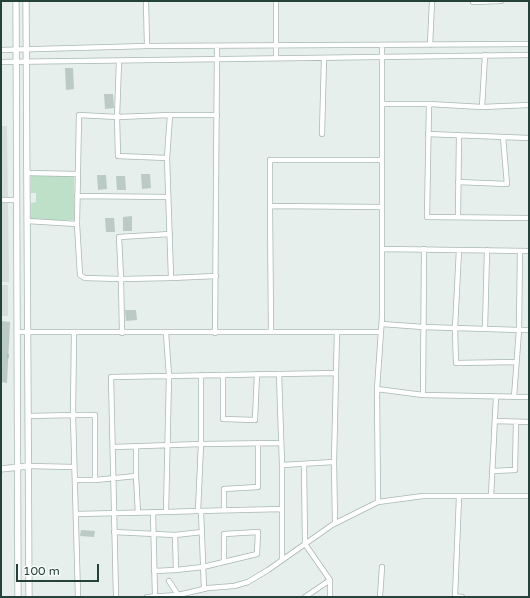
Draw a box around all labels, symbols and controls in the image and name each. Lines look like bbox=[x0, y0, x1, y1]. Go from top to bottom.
scale bar bbox=[18, 556, 101, 582]
text: 100 m bbox=[23, 564, 60, 578]

